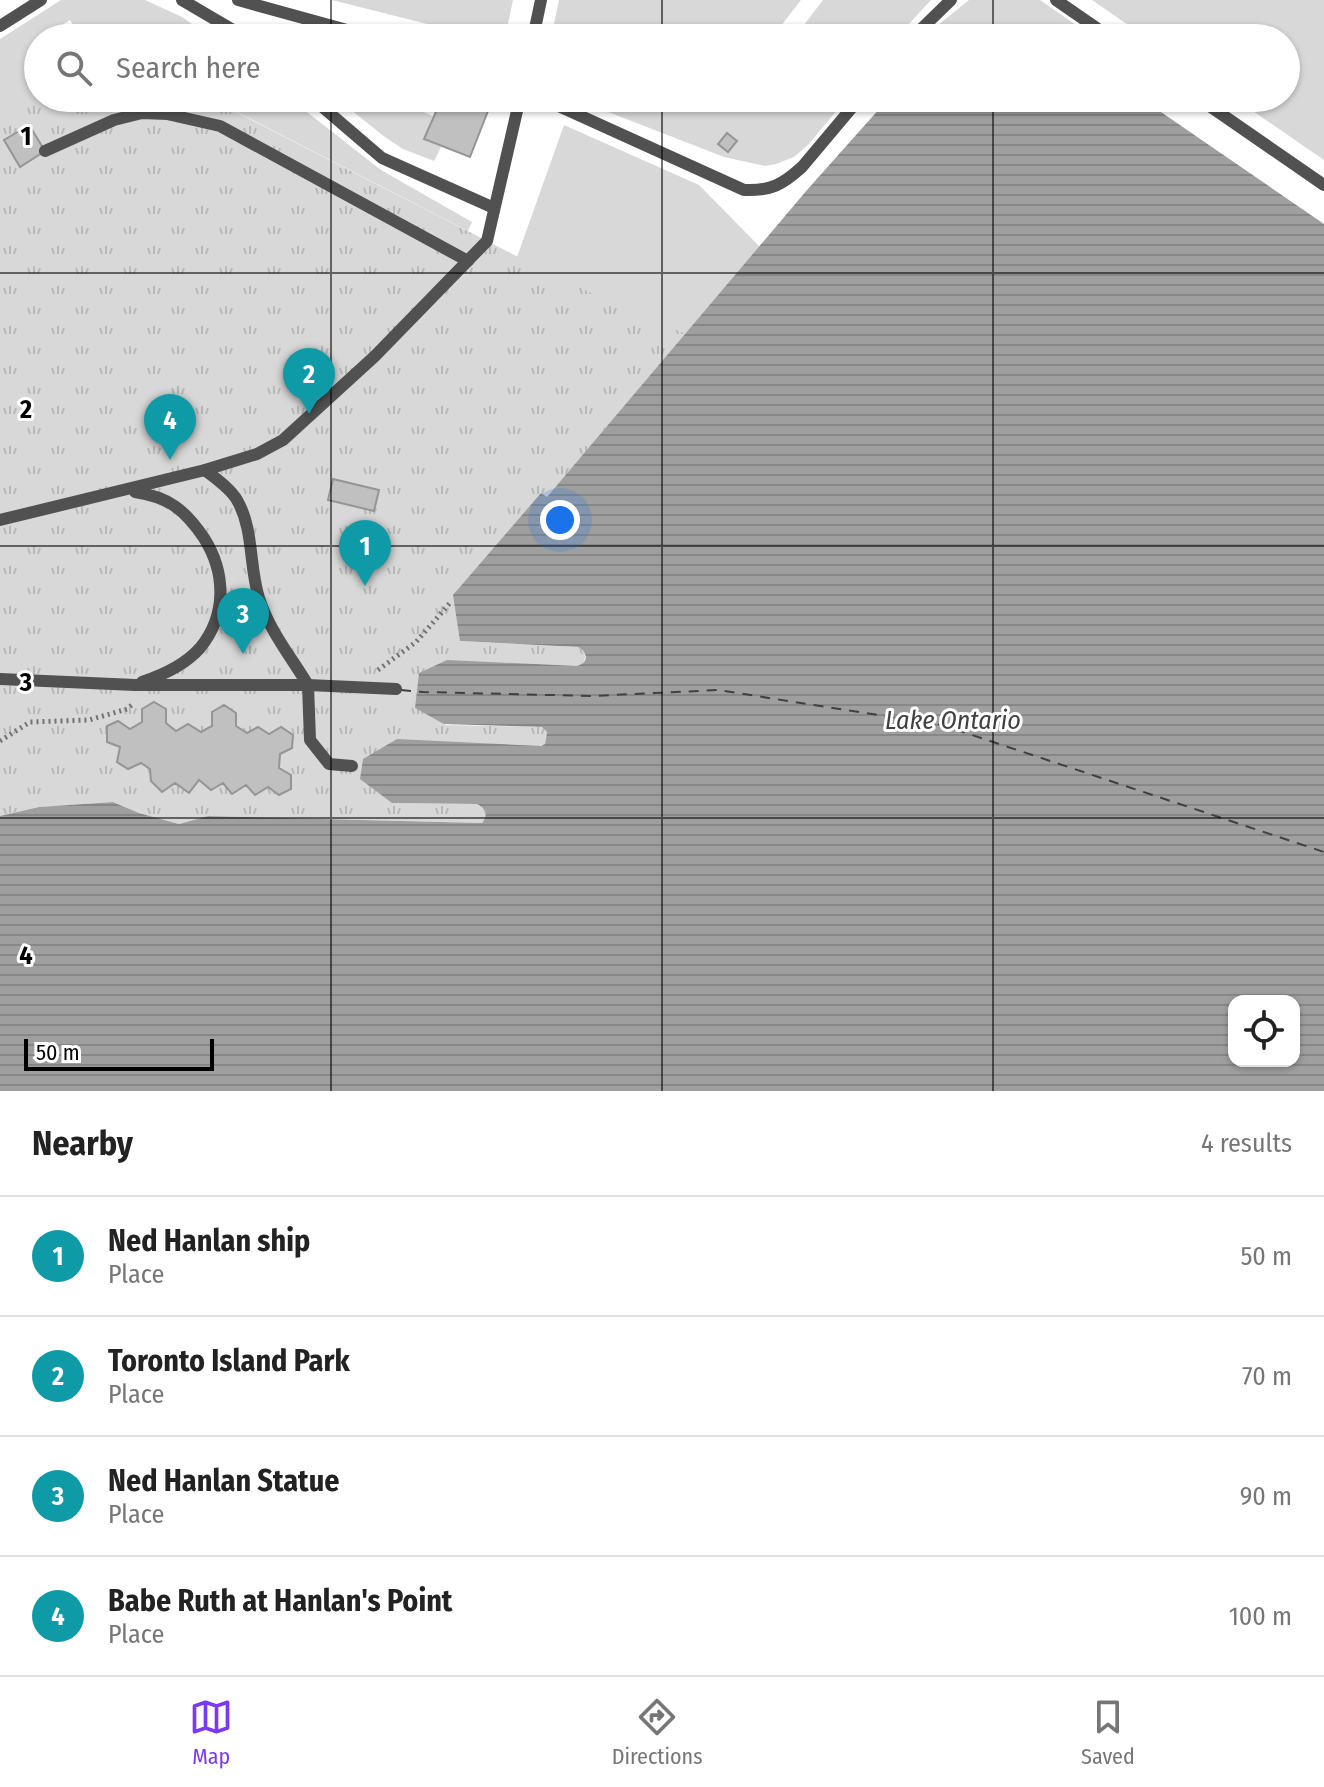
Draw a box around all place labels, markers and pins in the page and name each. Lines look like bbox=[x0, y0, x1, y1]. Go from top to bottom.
pin: 2 bbox=[283, 348, 335, 414]
pin: 4 bbox=[144, 394, 196, 460]
pin: 1 bbox=[339, 520, 391, 586]
pin: 3 bbox=[217, 588, 269, 654]

